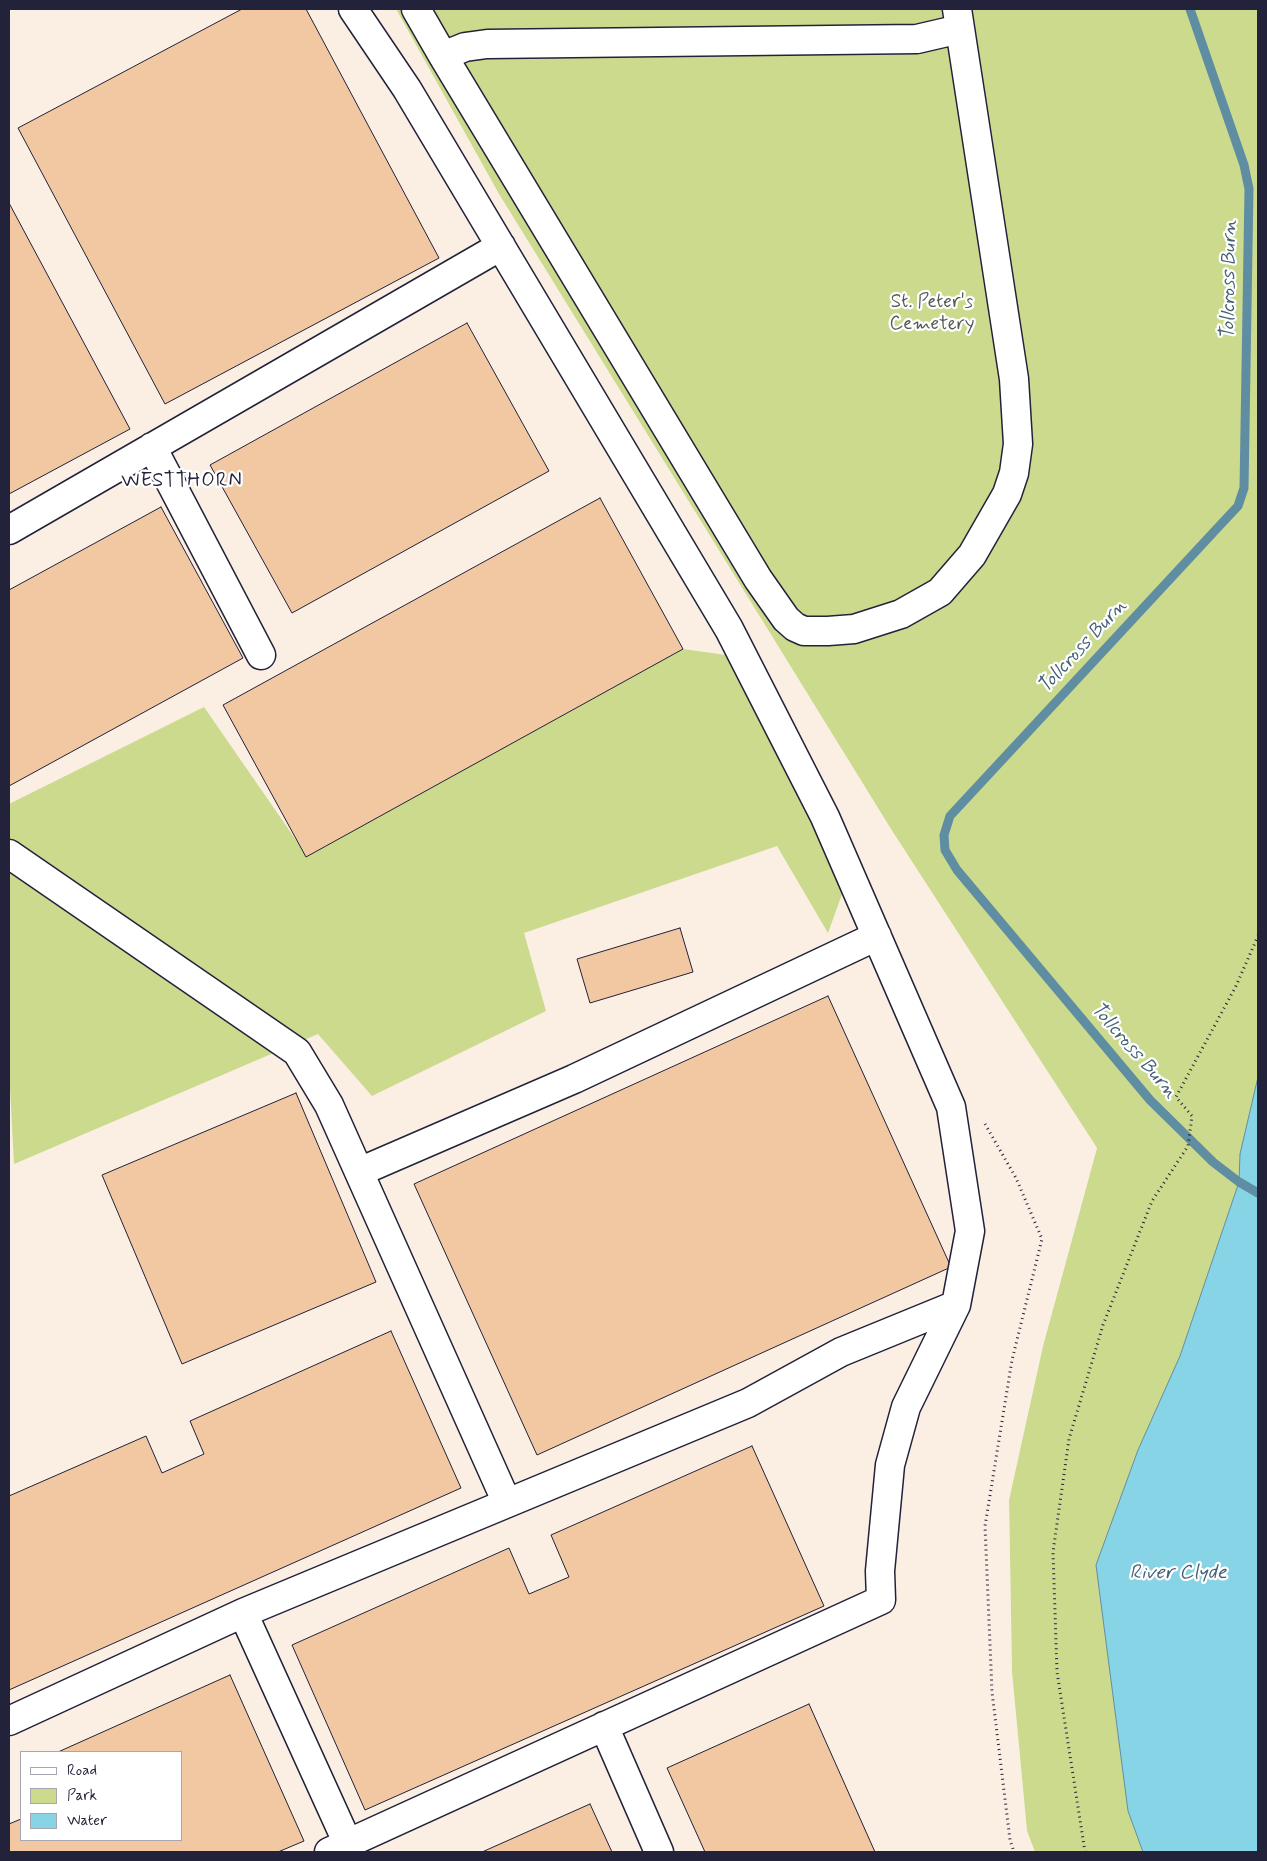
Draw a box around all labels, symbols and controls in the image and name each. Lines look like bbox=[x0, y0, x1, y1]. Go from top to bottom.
water label: Tollcross Burn bbox=[1217, 220, 1243, 340]
park label: St. Peter's Cemetery bbox=[890, 292, 974, 336]
district label: WESTTHORN bbox=[119, 470, 245, 494]
water label: Tollcross Burn bbox=[1033, 595, 1133, 699]
water label: Tollcross Burn bbox=[1085, 998, 1181, 1104]
water label: River Clyde bbox=[1129, 1562, 1227, 1586]
legend bbox=[20, 1751, 182, 1841]
text: Road bbox=[67, 1761, 97, 1781]
text: Park bbox=[67, 1786, 97, 1806]
text: Water bbox=[67, 1811, 107, 1831]

